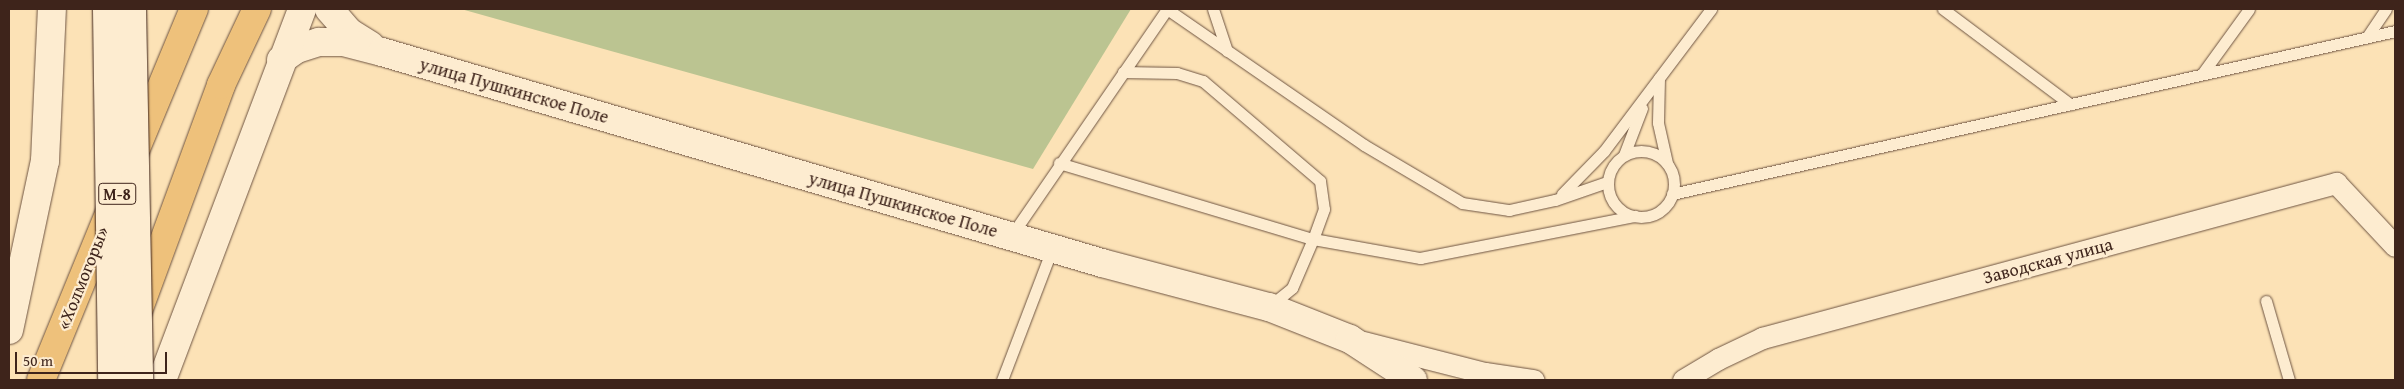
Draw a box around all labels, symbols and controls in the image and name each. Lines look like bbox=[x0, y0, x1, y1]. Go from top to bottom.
street label: улица Пушкинское Поле bbox=[417, 54, 611, 128]
street label: улица Пушкинское Поле bbox=[806, 168, 1000, 242]
road number: М-8 bbox=[97, 180, 137, 208]
street label: «Холмогоры» bbox=[53, 223, 113, 333]
street label: Заводская улица bbox=[1981, 233, 2115, 289]
scale bar bbox=[18, 342, 170, 374]
text: 50 m bbox=[23, 350, 53, 371]

